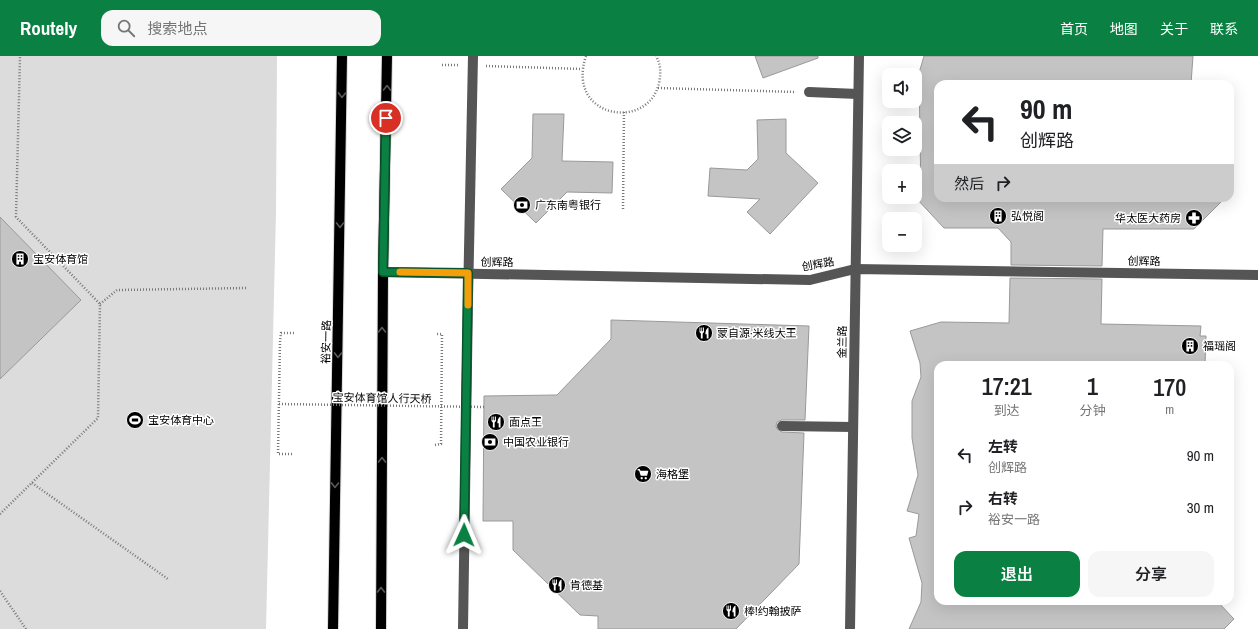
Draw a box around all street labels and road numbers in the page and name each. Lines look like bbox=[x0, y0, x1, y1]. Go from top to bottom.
street label: 创辉路 bbox=[801, 254, 835, 274]
street label: 创辉路 bbox=[1127, 254, 1161, 268]
street label: 创辉路 bbox=[480, 255, 514, 269]
street label: 裕安一路 bbox=[319, 320, 333, 364]
street label: 金兰路 bbox=[835, 325, 849, 359]
street label: 宝安体育馆人行天桥 bbox=[332, 390, 432, 406]

